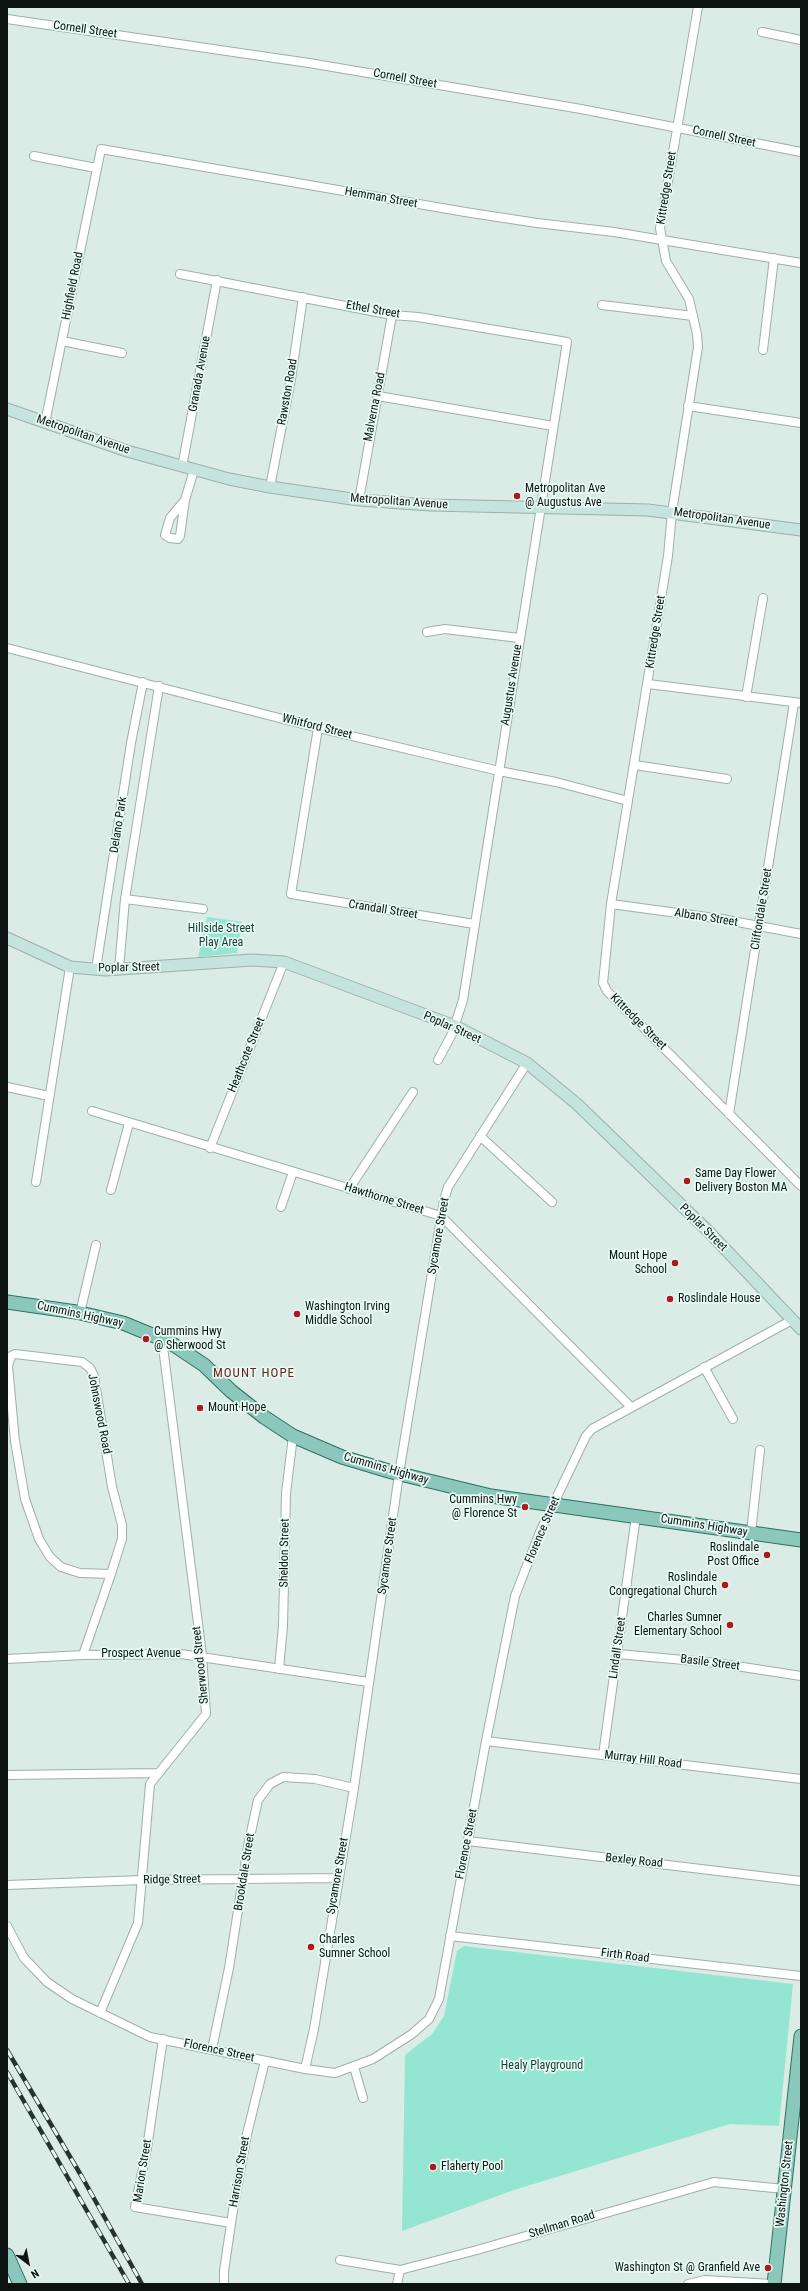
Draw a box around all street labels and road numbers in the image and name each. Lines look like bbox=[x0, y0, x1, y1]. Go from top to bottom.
street label: Cornell Street bbox=[52, 18, 118, 42]
street label: Cornell Street bbox=[372, 66, 438, 92]
street label: Cornell Street bbox=[691, 123, 757, 151]
street label: Kittredge Street bbox=[654, 150, 680, 226]
street label: Hemman Street bbox=[344, 185, 418, 211]
street label: Highfield Road bbox=[59, 251, 87, 321]
street label: Ethel Street bbox=[345, 298, 401, 322]
street label: Granada Avenue bbox=[186, 335, 214, 413]
street label: Rawston Road bbox=[275, 358, 301, 426]
street label: Malverna Road bbox=[361, 371, 389, 443]
street label: Metropolitan Avenue bbox=[34, 412, 132, 458]
street label: Metropolitan Avenue bbox=[350, 491, 448, 513]
street label: Metropolitan Avenue bbox=[673, 505, 771, 533]
street label: Kittredge Street bbox=[643, 594, 669, 670]
street label: Augustus Avenue bbox=[498, 643, 526, 727]
street label: Whitford Street bbox=[281, 711, 353, 743]
street label: Delano Park bbox=[107, 796, 131, 854]
street label: Cliftondale Street bbox=[748, 867, 776, 951]
street label: Crandall Street bbox=[347, 897, 419, 923]
street label: Albano Street bbox=[673, 906, 739, 930]
street label: Poplar Street bbox=[98, 960, 160, 976]
street label: Kittredge Street bbox=[607, 991, 669, 1053]
street label: Poplar Street bbox=[421, 1009, 483, 1047]
street label: Heathcote Street bbox=[225, 1015, 269, 1095]
street label: Hawthorne Street bbox=[343, 1180, 425, 1218]
street label: Sycamore Street bbox=[425, 1197, 453, 1275]
street label: Poplar Street bbox=[676, 1201, 730, 1255]
street label: Cummins Highway bbox=[36, 1299, 124, 1331]
street label: Johnswood Road bbox=[84, 1373, 114, 1455]
street label: Cummins Highway bbox=[342, 1450, 430, 1488]
street label: Florence Street bbox=[522, 1494, 564, 1566]
street label: Cummins Highway bbox=[659, 1512, 749, 1540]
street label: Sycamore Street bbox=[375, 1517, 401, 1595]
street label: Sheldon Street bbox=[277, 1518, 293, 1588]
street label: Lindall Street bbox=[607, 1616, 629, 1680]
street label: Sherwood Street bbox=[190, 1625, 212, 1705]
street label: Prospect Avenue bbox=[101, 1647, 181, 1661]
street label: Basile Street bbox=[679, 1652, 741, 1674]
street label: Murray Hill Road bbox=[603, 1748, 683, 1772]
street label: Florence Street bbox=[453, 1807, 481, 1881]
street label: Brookdale Street bbox=[232, 1832, 258, 1912]
street label: Sycamore Street bbox=[324, 1837, 352, 1915]
street label: Bexley Road bbox=[605, 1851, 663, 1871]
street label: Ridge Street bbox=[143, 1872, 201, 1888]
street label: Firth Road bbox=[600, 1946, 650, 1966]
street label: Florence Street bbox=[182, 2037, 256, 2065]
street label: Harrison Street bbox=[227, 2136, 253, 2208]
street label: Marion Street bbox=[131, 2138, 155, 2204]
street label: Washington Street bbox=[773, 2140, 797, 2228]
street label: Stellman Road bbox=[527, 2208, 597, 2242]

